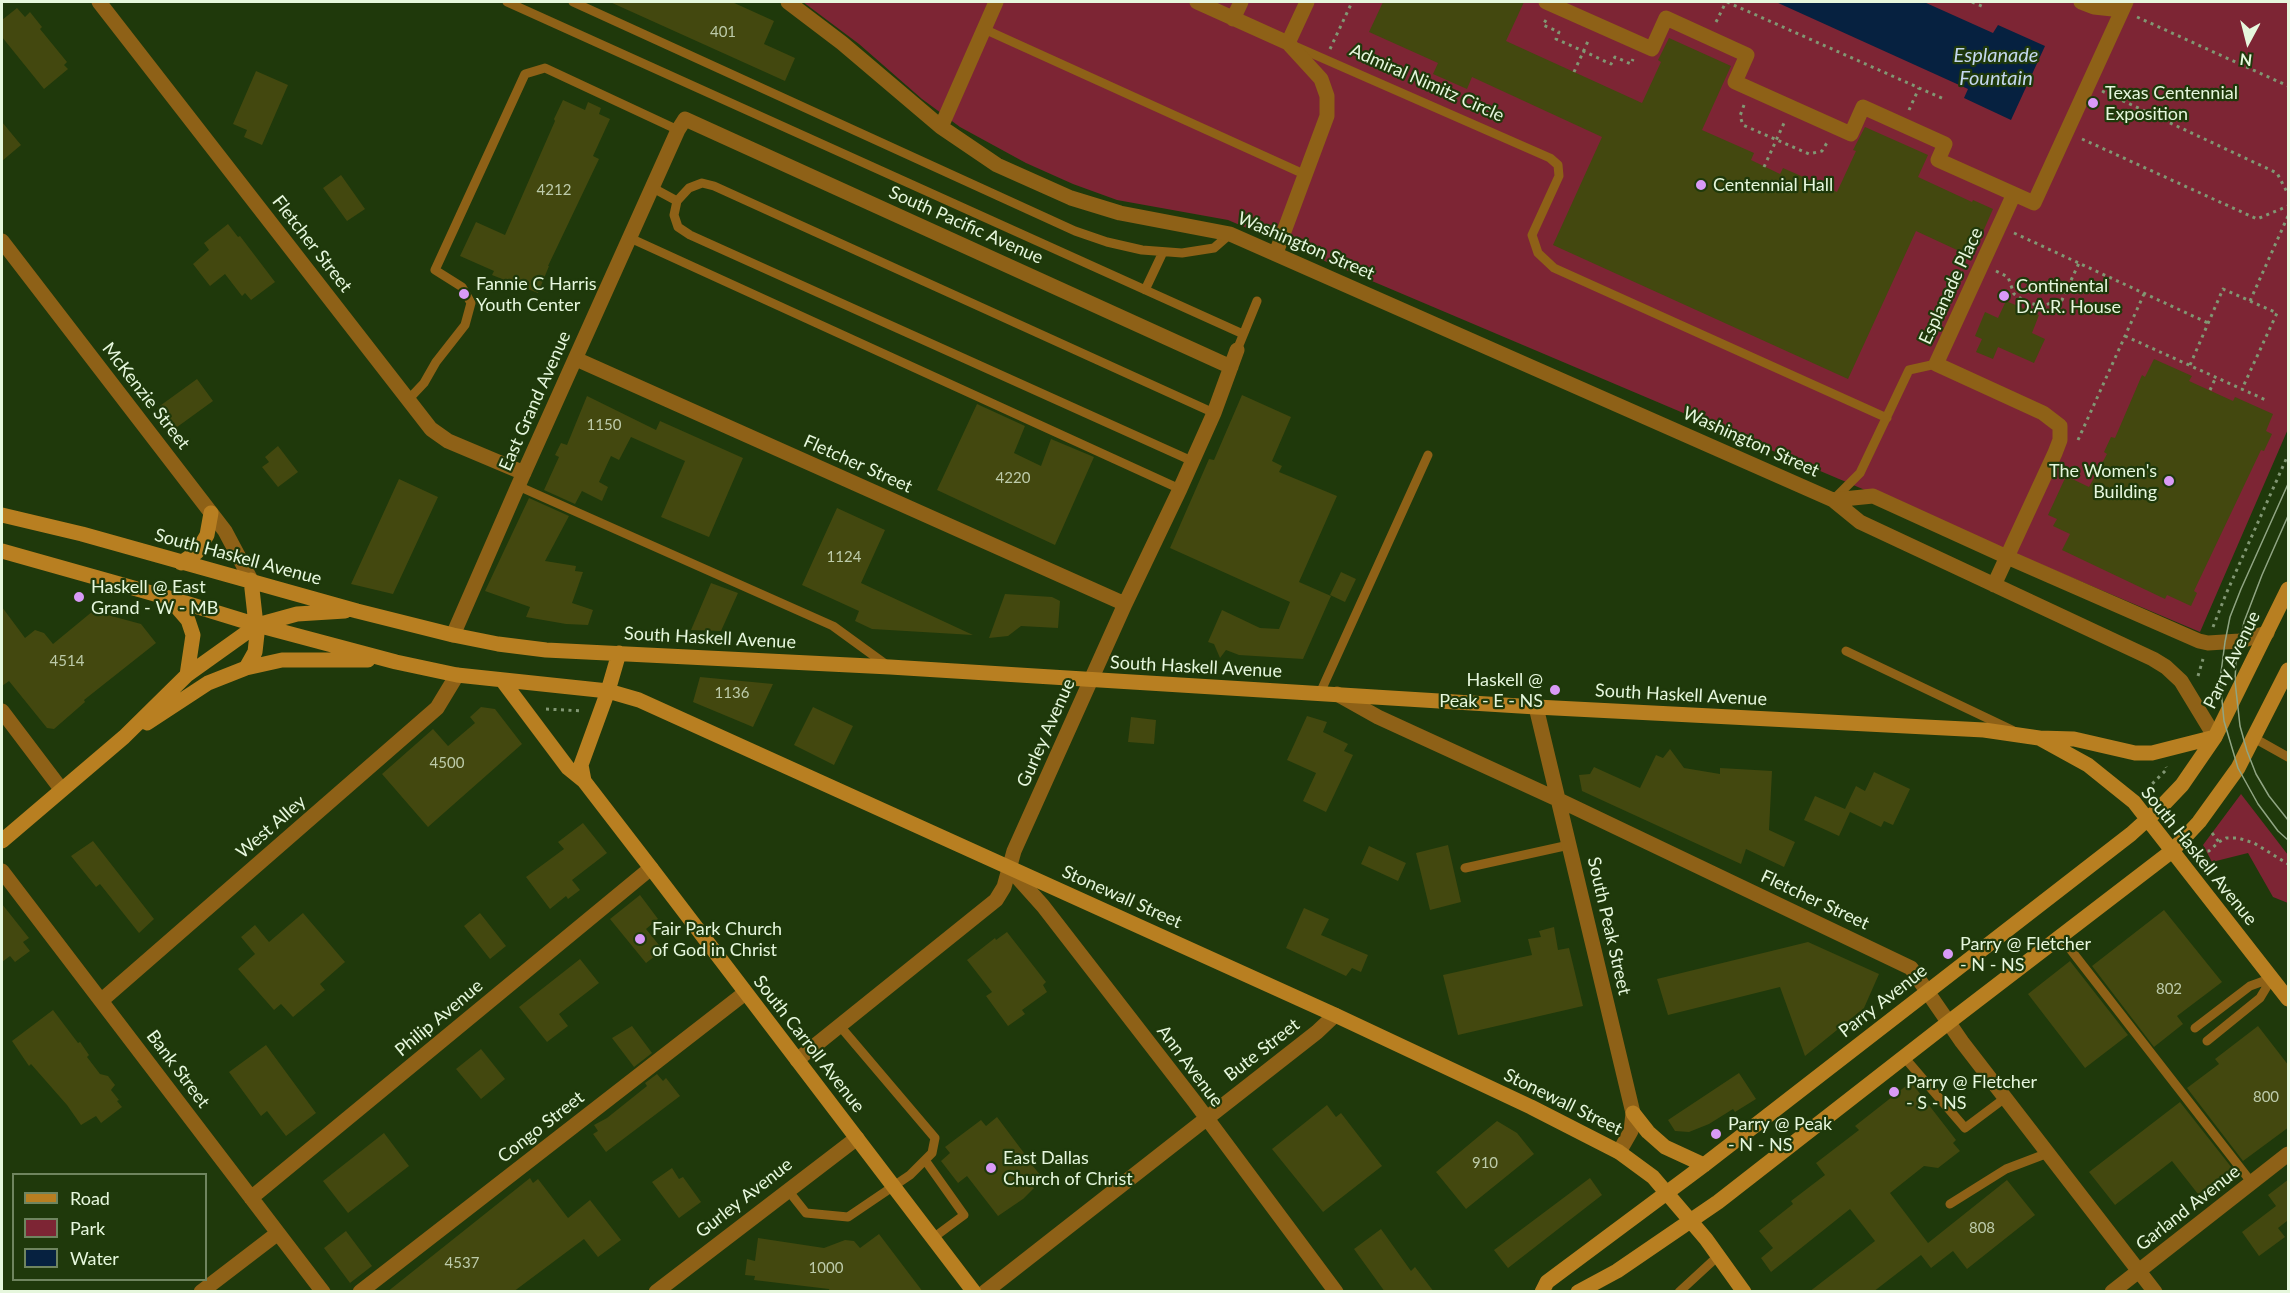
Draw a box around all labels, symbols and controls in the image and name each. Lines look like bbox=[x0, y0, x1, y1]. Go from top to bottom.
north arrow bbox=[2218, 12, 2278, 72]
house number: 401 bbox=[710, 23, 736, 41]
street label: Admiral Nimitz Circle bbox=[1347, 39, 1507, 127]
water label: Esplanade Fountain bbox=[1954, 44, 2038, 91]
text: N bbox=[2238, 50, 2253, 71]
place label: Texas Centennial Exposition bbox=[2105, 82, 2238, 124]
marker: Texas Centennial Exposition bbox=[2086, 96, 2100, 110]
place label: Centennial Hall bbox=[1713, 174, 1833, 196]
marker: Centennial Hall bbox=[1694, 178, 1708, 192]
house number: 4212 bbox=[537, 181, 571, 199]
street label: South Pacific Avenue bbox=[886, 181, 1046, 269]
street label: Fletcher Street bbox=[268, 191, 356, 297]
street label: Washington Street bbox=[1234, 207, 1378, 285]
street label: Esplanade Place bbox=[1915, 224, 1987, 348]
place label: Fannie C Harris Youth Center bbox=[476, 273, 597, 316]
place label: Continental D.A.R. House bbox=[2016, 275, 2121, 318]
marker: Fannie C Harris Youth Center bbox=[457, 287, 471, 301]
marker: Continental D.A.R. House bbox=[1997, 289, 2011, 303]
street label: East Grand Avenue bbox=[494, 328, 576, 474]
street label: McKenzie Street bbox=[98, 338, 194, 454]
street label: Washington Street bbox=[1680, 402, 1822, 482]
house number: 1150 bbox=[587, 416, 621, 434]
street label: Fletcher Street bbox=[800, 430, 916, 498]
place label: The Women's Building bbox=[2049, 460, 2157, 502]
house number: 4220 bbox=[996, 469, 1030, 487]
marker: The Women's Building bbox=[2162, 474, 2176, 488]
street label: South Haskell Avenue bbox=[152, 524, 324, 590]
house number: 1124 bbox=[827, 548, 861, 566]
place label: Haskell @ East Grand - W - MB bbox=[91, 576, 218, 618]
marker: Haskell @ East Grand - W - MB bbox=[72, 590, 86, 604]
street label: Parry Avenue bbox=[2199, 608, 2265, 712]
street label: South Haskell Avenue bbox=[624, 623, 796, 653]
house number: 4514 bbox=[50, 652, 84, 670]
street label: South Haskell Avenue bbox=[1110, 652, 1282, 682]
place label: Haskell @ Peak - E - NS bbox=[1439, 669, 1543, 712]
street label: Gurley Avenue bbox=[1012, 675, 1080, 791]
street label: South Haskell Avenue bbox=[1595, 680, 1767, 710]
marker: Haskell @ Peak - E - NS bbox=[1548, 683, 1562, 697]
house number: 1136 bbox=[715, 684, 749, 702]
house number: 4500 bbox=[430, 754, 464, 772]
street label: South Haskell Avenue bbox=[2136, 782, 2262, 930]
street label: West Alley bbox=[232, 791, 310, 863]
street label: South Peak Street bbox=[1583, 855, 1635, 997]
street label: Stonewall Street bbox=[1059, 861, 1185, 933]
street label: Fletcher Street bbox=[1758, 866, 1872, 934]
place label: Fair Park Church of God in Christ bbox=[652, 918, 782, 960]
marker: Fair Park Church of God in Christ bbox=[633, 932, 647, 946]
place label: Parry @ Fletcher - N - NS bbox=[1960, 933, 2091, 976]
marker: Parry @ Fletcher - N - NS bbox=[1941, 947, 1955, 961]
street label: Parry Avenue bbox=[1835, 960, 1931, 1042]
street label: South Carroll Avenue bbox=[749, 971, 869, 1117]
street label: Philip Avenue bbox=[391, 975, 487, 1061]
house number: 802 bbox=[2156, 980, 2182, 998]
street label: Bute Street bbox=[1220, 1014, 1304, 1086]
street label: Ann Avenue bbox=[1152, 1021, 1228, 1111]
street label: Bank Street bbox=[142, 1026, 214, 1112]
street label: Stonewall Street bbox=[1500, 1064, 1626, 1140]
place label: Parry @ Fletcher - S - NS bbox=[1906, 1071, 2037, 1114]
marker: Parry @ Fletcher - S - NS bbox=[1887, 1085, 1901, 1099]
street label: Congo Street bbox=[494, 1087, 588, 1167]
house number: 800 bbox=[2253, 1088, 2279, 1106]
place label: Parry @ Peak - N - NS bbox=[1728, 1113, 1832, 1156]
marker: Parry @ Peak - N - NS bbox=[1709, 1127, 1723, 1141]
place label: East Dallas Church of Christ bbox=[1003, 1147, 1133, 1190]
street label: Gurley Avenue bbox=[691, 1154, 797, 1242]
house number: 910 bbox=[1472, 1154, 1498, 1172]
marker: East Dallas Church of Christ bbox=[984, 1161, 998, 1175]
street label: Garland Avenue bbox=[2132, 1161, 2244, 1255]
legend bbox=[12, 1173, 207, 1281]
text: Road bbox=[70, 1187, 110, 1209]
text: Park bbox=[70, 1217, 105, 1239]
house number: 808 bbox=[1969, 1219, 1995, 1237]
text: Water bbox=[70, 1247, 119, 1269]
house number: 4537 bbox=[445, 1254, 479, 1272]
house number: 1000 bbox=[809, 1259, 843, 1277]

